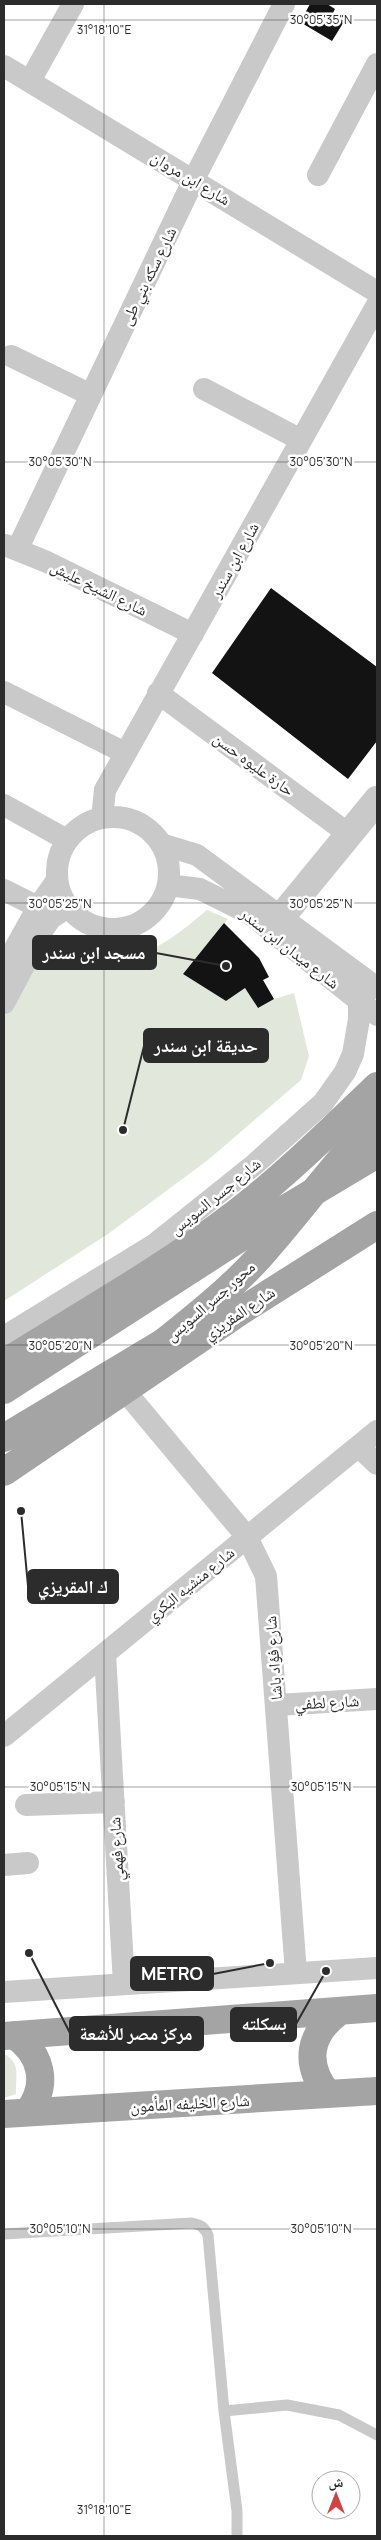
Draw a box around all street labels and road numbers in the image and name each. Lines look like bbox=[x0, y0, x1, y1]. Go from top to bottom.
street label: شارع ابن مروان bbox=[147, 146, 235, 210]
street label: شارع سكه بني طى bbox=[115, 223, 183, 330]
street label: شارع ابن سندر bbox=[204, 518, 264, 603]
street label: شارع الشيخ عليش bbox=[47, 555, 151, 621]
street label: حارة عليوه حسن bbox=[209, 727, 299, 801]
street label: شارع ميدان ابن سندر bbox=[235, 902, 344, 994]
street label: شارع جسر السويس bbox=[165, 1152, 265, 1240]
street label: محور جسر السويس bbox=[160, 1256, 260, 1346]
street label: شارع المقريزي bbox=[199, 1281, 280, 1347]
street label: شارع منشيه البكري bbox=[141, 1541, 240, 1628]
street label: شارع فؤاد باشا bbox=[259, 1615, 287, 1701]
street label: شارع لطفي bbox=[294, 1689, 360, 1717]
street label: شارع فهمي bbox=[103, 1816, 131, 1882]
street label: شارع الخليفه المأمون bbox=[130, 2089, 250, 2117]

